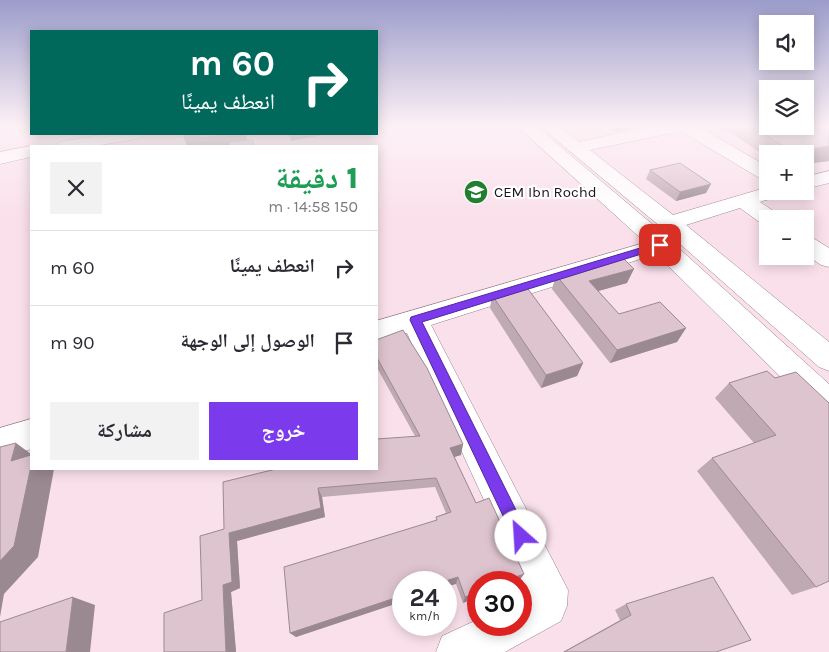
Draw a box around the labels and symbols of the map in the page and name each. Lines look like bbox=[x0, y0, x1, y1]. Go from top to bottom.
school or university icon: CEM Ibn Rochd bbox=[463, 179, 489, 205]
place label: CEM Ibn Rochd bbox=[494, 183, 597, 201]
pin bbox=[639, 224, 681, 266]
position arrow bbox=[494, 509, 546, 561]
speed limit sign: 30 bbox=[467, 571, 532, 636]

